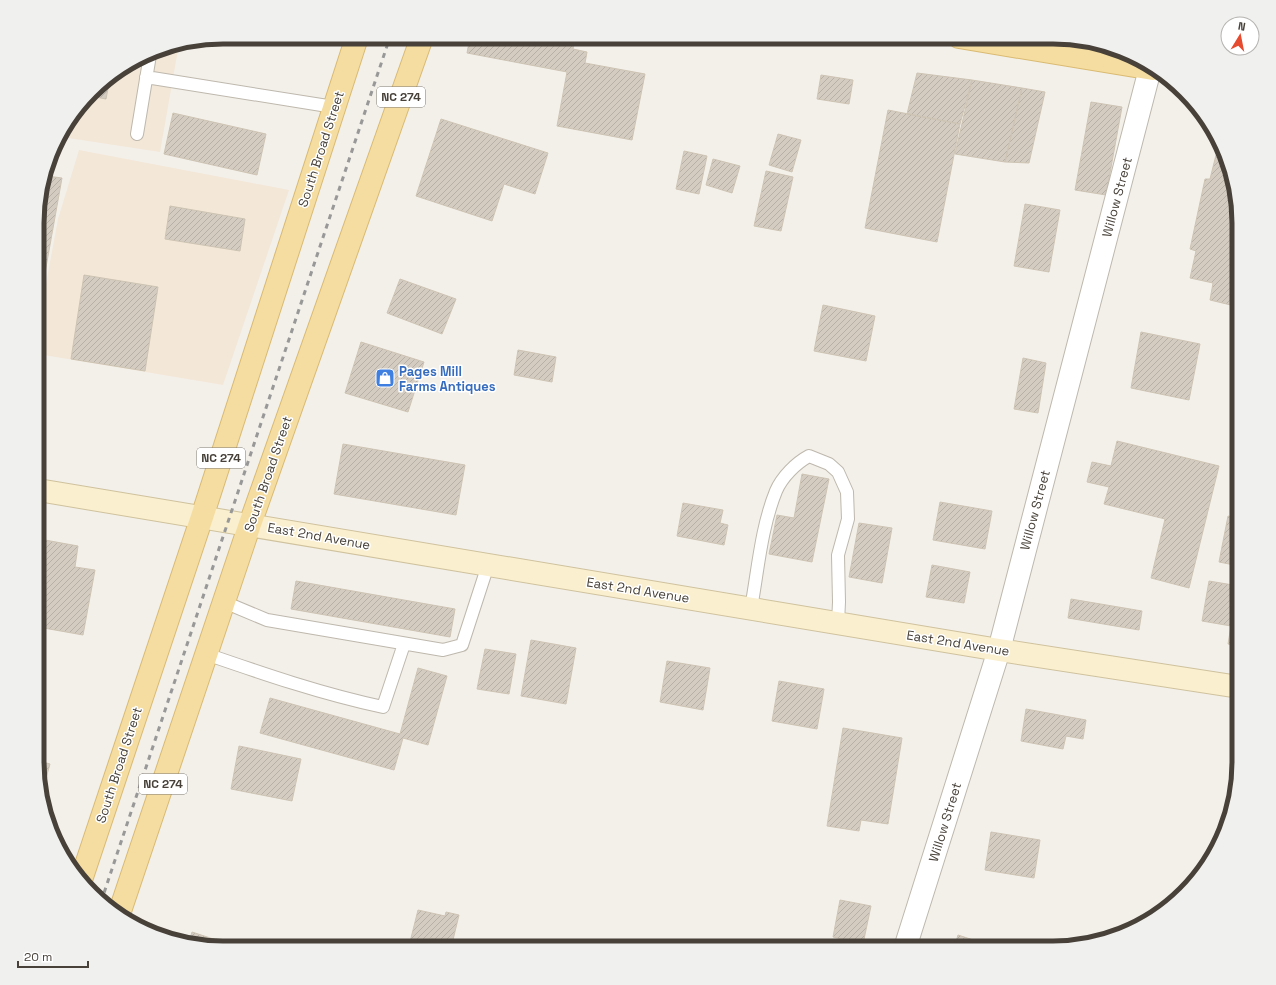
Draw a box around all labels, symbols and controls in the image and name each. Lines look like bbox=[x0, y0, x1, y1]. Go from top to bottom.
north arrow bbox=[1220, 16, 1260, 56]
text: N bbox=[1237, 19, 1247, 34]
road number: NC 274 bbox=[377, 87, 425, 107]
street label: South Broad Street bbox=[294, 89, 348, 209]
street label: Willow Street bbox=[1098, 155, 1136, 239]
place label: Pages Mill Farms Antiques bbox=[399, 363, 496, 395]
shop icon: Pages Mill Farms Antiques bbox=[374, 367, 396, 389]
street label: South Broad Street bbox=[240, 414, 296, 534]
road number: NC 274 bbox=[197, 448, 245, 468]
street label: Willow Street bbox=[1016, 468, 1054, 552]
street label: East 2nd Avenue bbox=[266, 519, 372, 553]
street label: East 2nd Avenue bbox=[585, 573, 691, 607]
street label: East 2nd Avenue bbox=[905, 626, 1011, 660]
street label: South Broad Street bbox=[92, 705, 146, 825]
road number: NC 274 bbox=[139, 774, 187, 794]
street label: Willow Street bbox=[925, 780, 965, 864]
scale bar bbox=[18, 943, 88, 969]
text: 20 m bbox=[24, 949, 52, 965]

